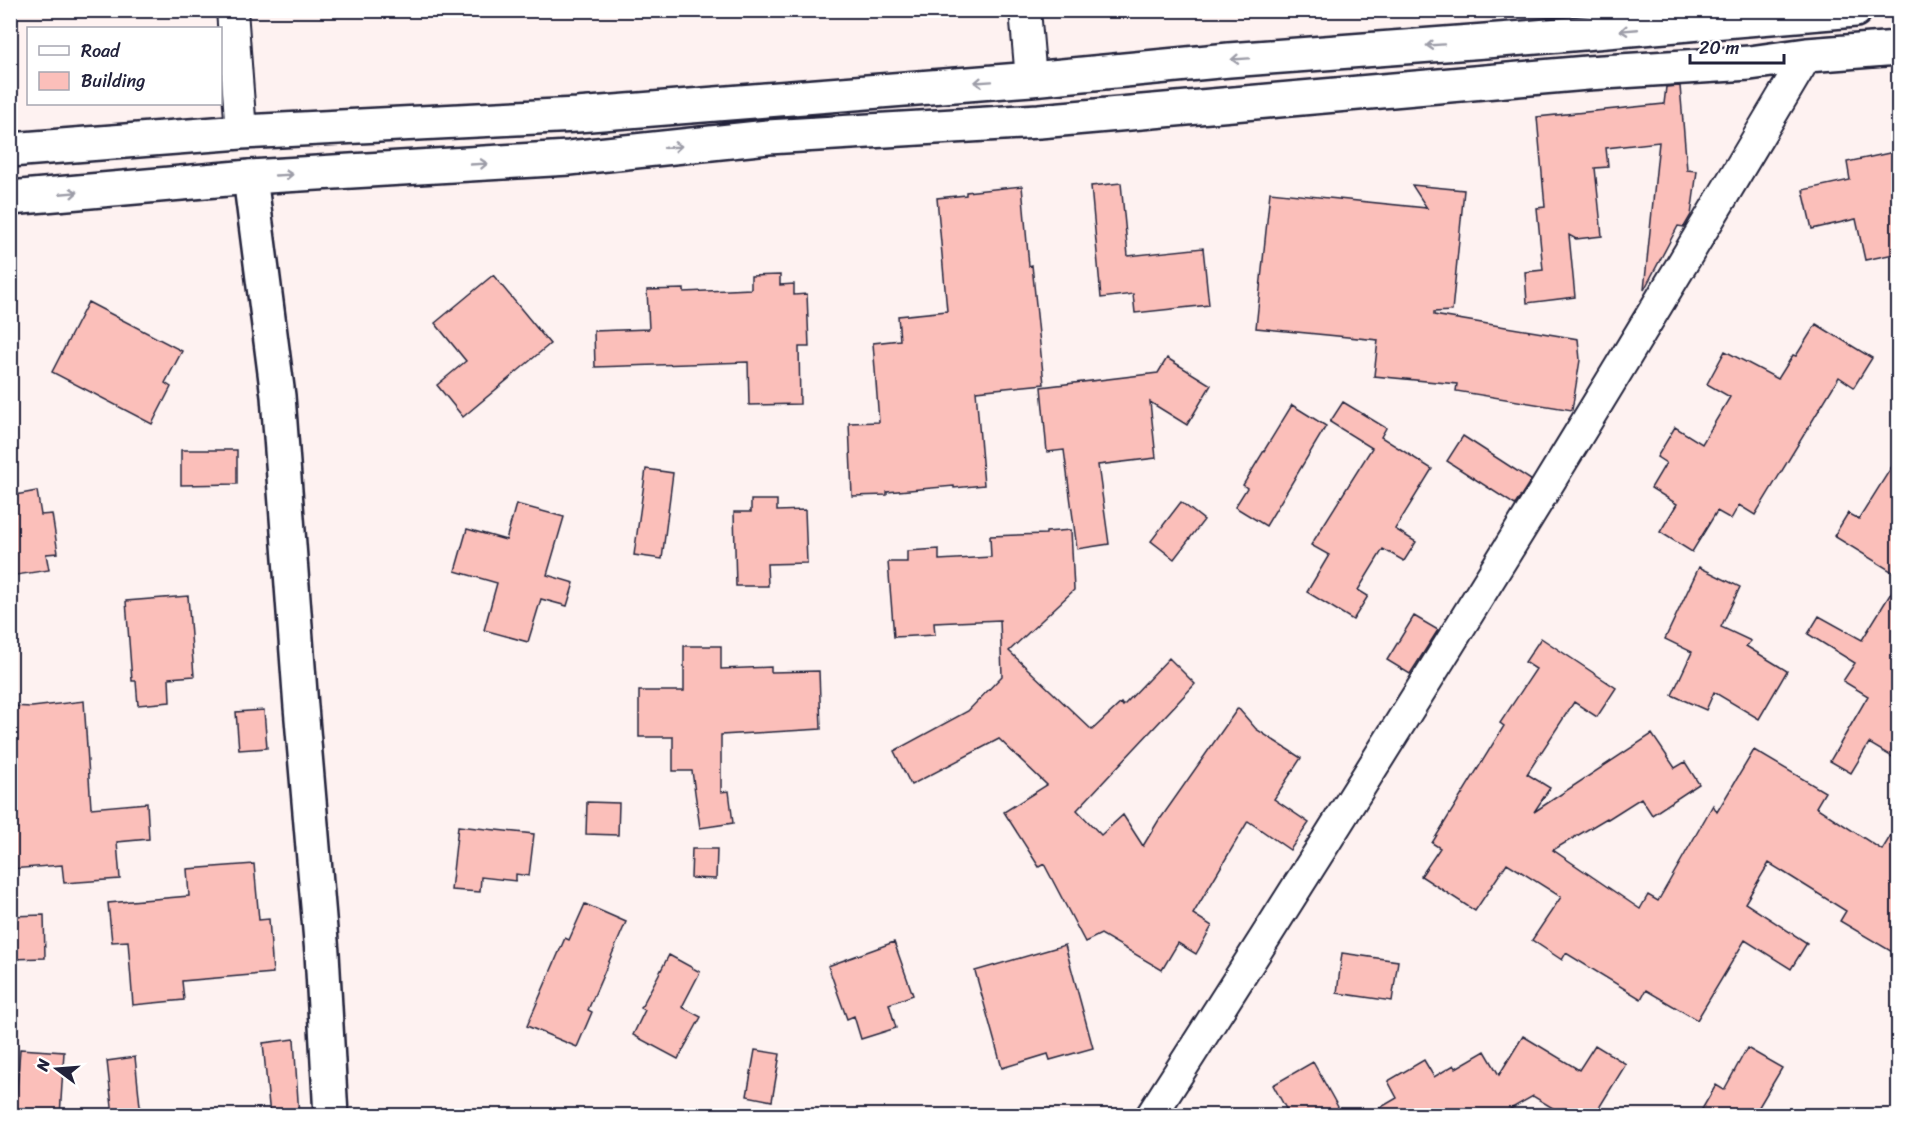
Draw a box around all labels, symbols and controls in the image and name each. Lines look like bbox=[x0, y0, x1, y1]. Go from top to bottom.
one-way arrow bbox=[1620, 25, 1640, 36]
legend bbox=[27, 27, 222, 105]
scale bar bbox=[1690, 27, 1784, 65]
text: 20 m bbox=[1699, 32, 1739, 64]
text: Road bbox=[81, 35, 121, 67]
one-way arrow bbox=[1425, 40, 1445, 51]
one-way arrow bbox=[1231, 54, 1251, 65]
text: Building bbox=[81, 65, 145, 97]
one-way arrow bbox=[974, 77, 994, 88]
one-way arrow bbox=[662, 141, 682, 152]
one-way arrow bbox=[468, 158, 488, 169]
one-way arrow bbox=[274, 170, 294, 181]
one-way arrow bbox=[58, 187, 78, 198]
north arrow bbox=[27, 1039, 87, 1099]
text: N bbox=[27, 1055, 59, 1075]

